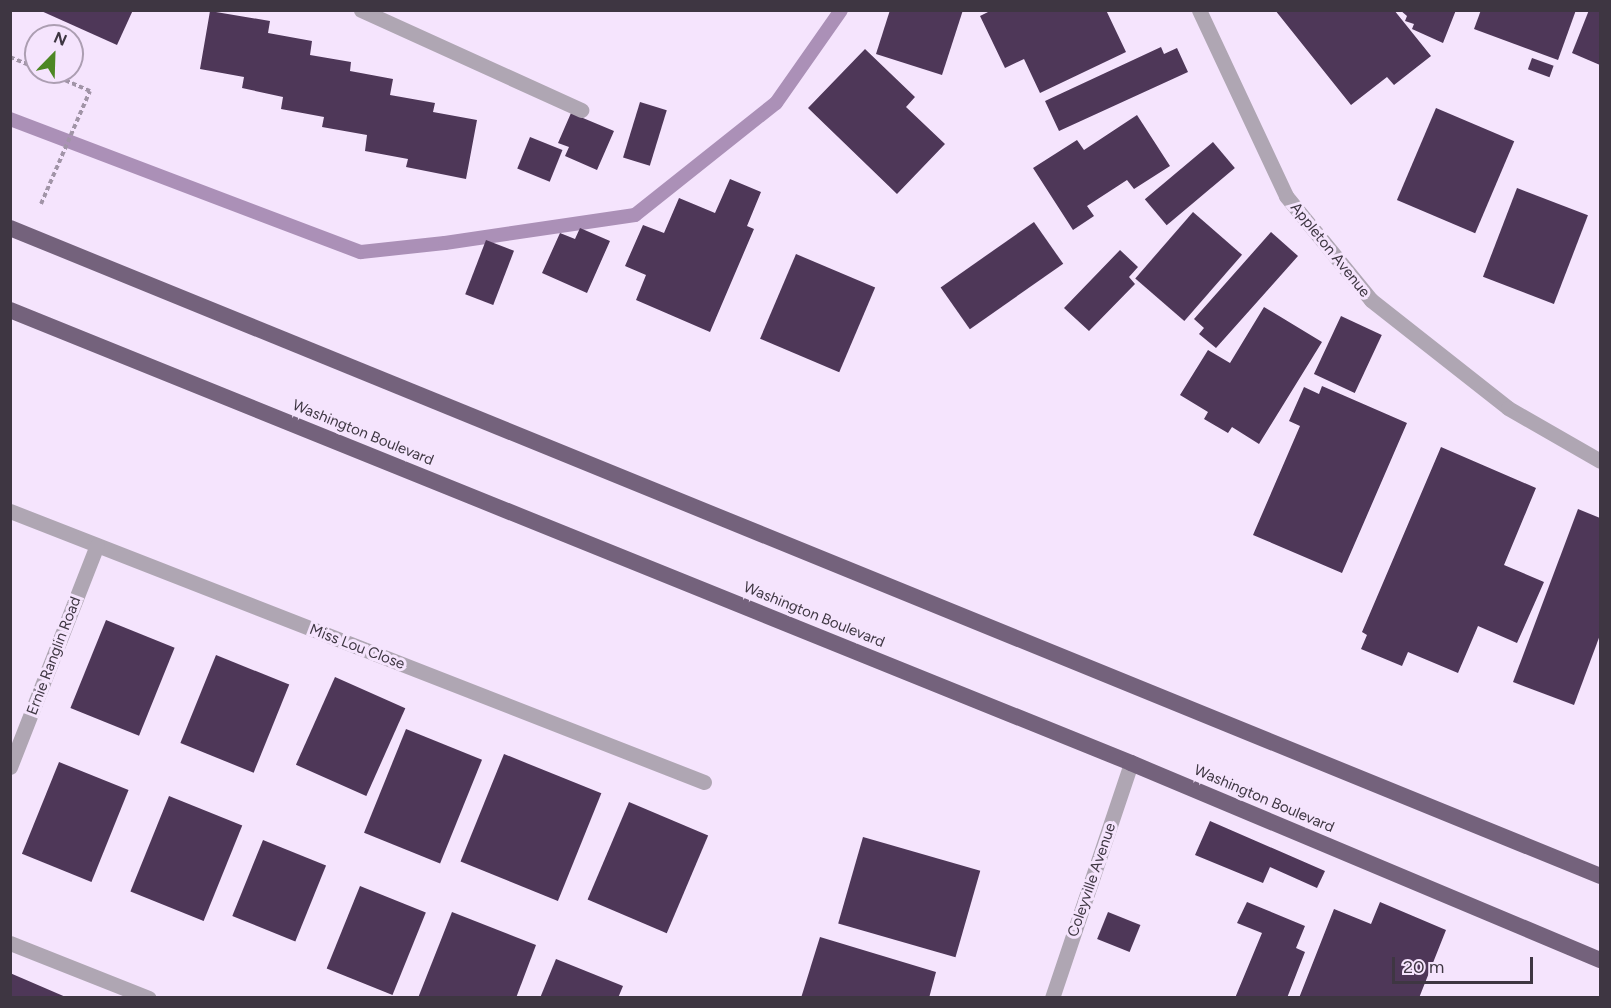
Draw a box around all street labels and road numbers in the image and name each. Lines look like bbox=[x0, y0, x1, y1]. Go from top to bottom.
street label: Appleton Avenue bbox=[1286, 199, 1374, 301]
street label: Washington Boulevard bbox=[290, 396, 436, 470]
street label: Washington Boulevard bbox=[741, 578, 887, 652]
street label: Ernie Ranglin Road bbox=[23, 594, 85, 718]
street label: Miss Lou Close bbox=[307, 621, 407, 673]
street label: Washington Boulevard bbox=[1191, 761, 1337, 837]
street label: Coleyville Avenue bbox=[1064, 821, 1120, 939]

